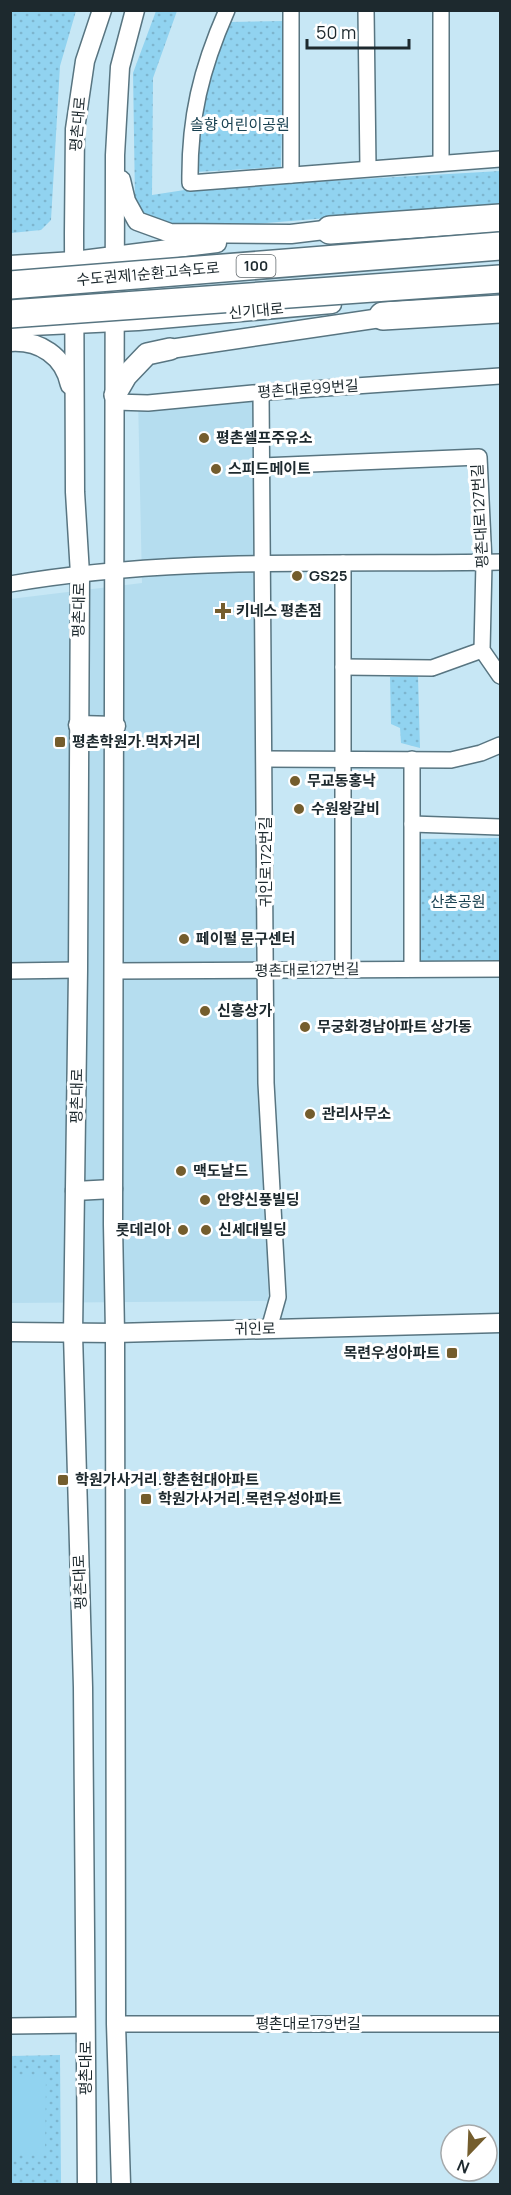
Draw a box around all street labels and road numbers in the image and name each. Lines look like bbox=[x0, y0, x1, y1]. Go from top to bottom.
street label: 평촌대로 bbox=[65, 96, 90, 152]
road number: 100 bbox=[236, 255, 276, 277]
street label: 수도권제1순환고속도로 bbox=[75, 257, 221, 290]
street label: 신기대로 bbox=[228, 298, 284, 323]
street label: 평촌대로99번길 bbox=[257, 374, 359, 403]
street label: 평촌대로127번길 bbox=[466, 463, 493, 569]
street label: 평촌대로 bbox=[68, 582, 89, 638]
street label: 귀인로172번길 bbox=[255, 817, 276, 907]
street label: 평촌대로127번길 bbox=[254, 958, 360, 981]
street label: 평촌대로 bbox=[66, 1068, 87, 1124]
street label: 귀인로 bbox=[234, 1318, 276, 1339]
street label: 평촌대로 bbox=[68, 1554, 91, 1610]
street label: 평촌대로179번길 bbox=[255, 2013, 361, 2034]
street label: 평촌대로 bbox=[75, 2040, 96, 2096]

